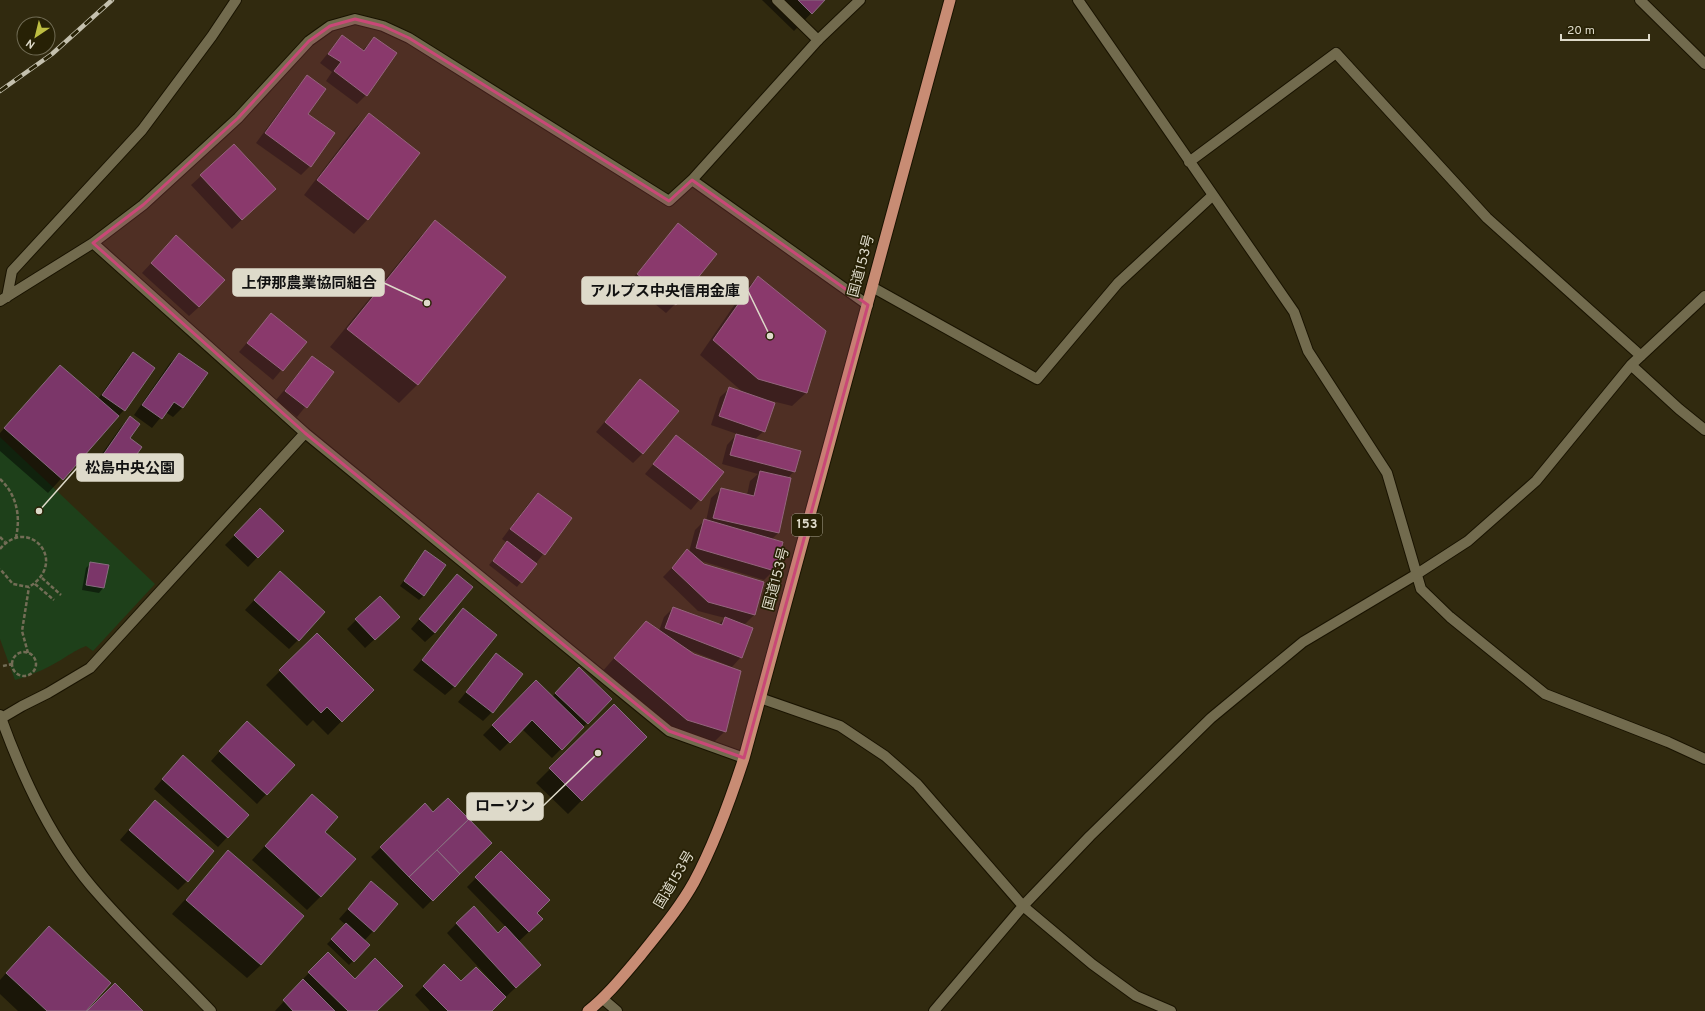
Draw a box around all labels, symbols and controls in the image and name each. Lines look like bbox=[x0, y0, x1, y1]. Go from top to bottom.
north arrow bbox=[16, 16, 56, 56]
scale bar bbox=[1561, 16, 1649, 42]
text: 20 m bbox=[1567, 23, 1595, 39]
text: N bbox=[24, 35, 38, 51]
street label: 国道153号 bbox=[845, 233, 879, 299]
callout: 上伊那農業協同組合 bbox=[233, 269, 384, 296]
text: 上伊那農業協同組合 bbox=[241, 275, 377, 294]
callout: アルプス中央信用金庫 bbox=[582, 277, 748, 304]
text: アルプス中央信用金庫 bbox=[590, 283, 740, 302]
callout: 松島中央公園 bbox=[77, 454, 183, 481]
text: 松島中央公園 bbox=[85, 459, 175, 479]
road number: 153 bbox=[792, 514, 822, 536]
street label: 国道153号 bbox=[760, 546, 794, 612]
callout: ローソン bbox=[467, 793, 543, 820]
text: ローソン bbox=[475, 798, 535, 817]
street label: 国道153号 bbox=[651, 848, 699, 912]

